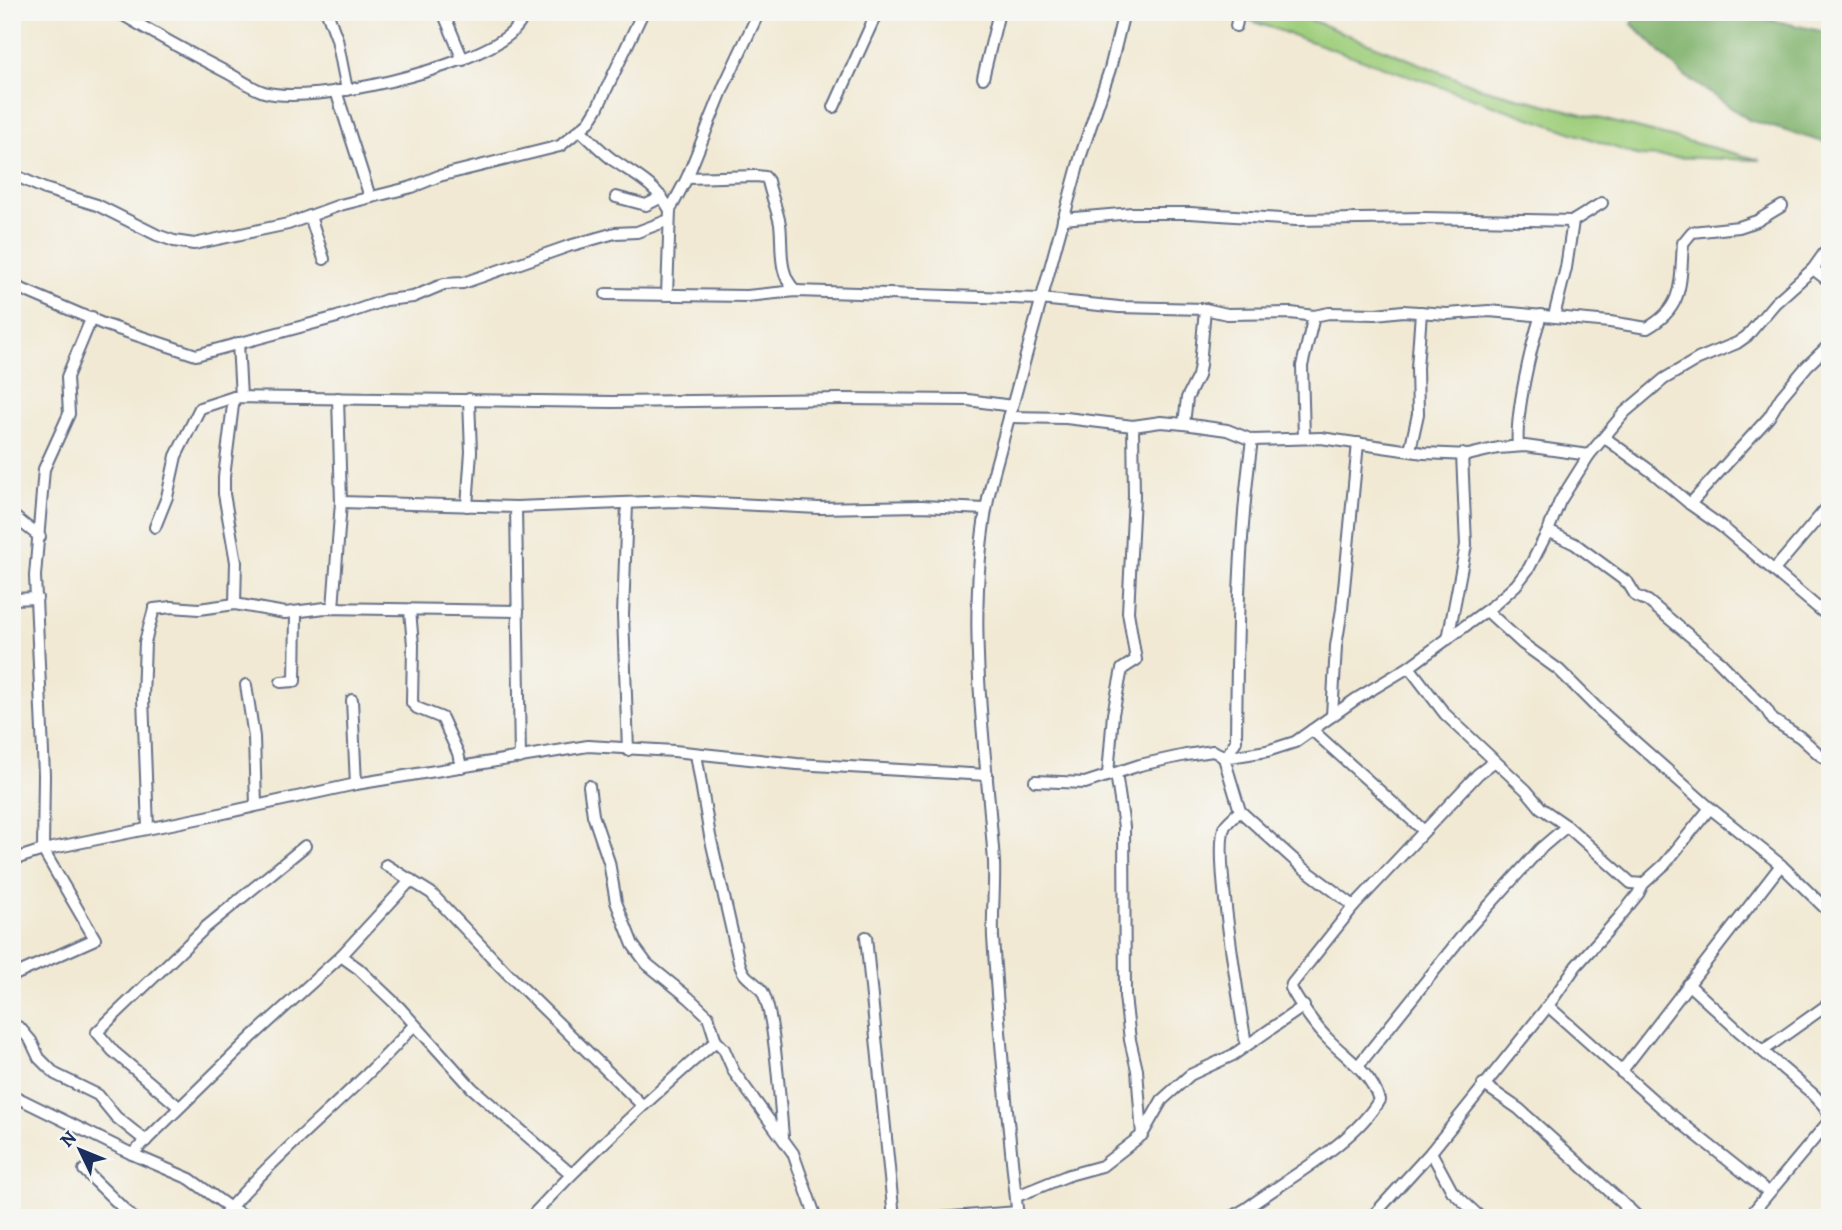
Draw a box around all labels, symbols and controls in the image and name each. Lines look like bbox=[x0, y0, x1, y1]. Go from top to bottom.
north arrow bbox=[46, 1114, 116, 1184]
text: N bbox=[54, 1125, 83, 1153]

